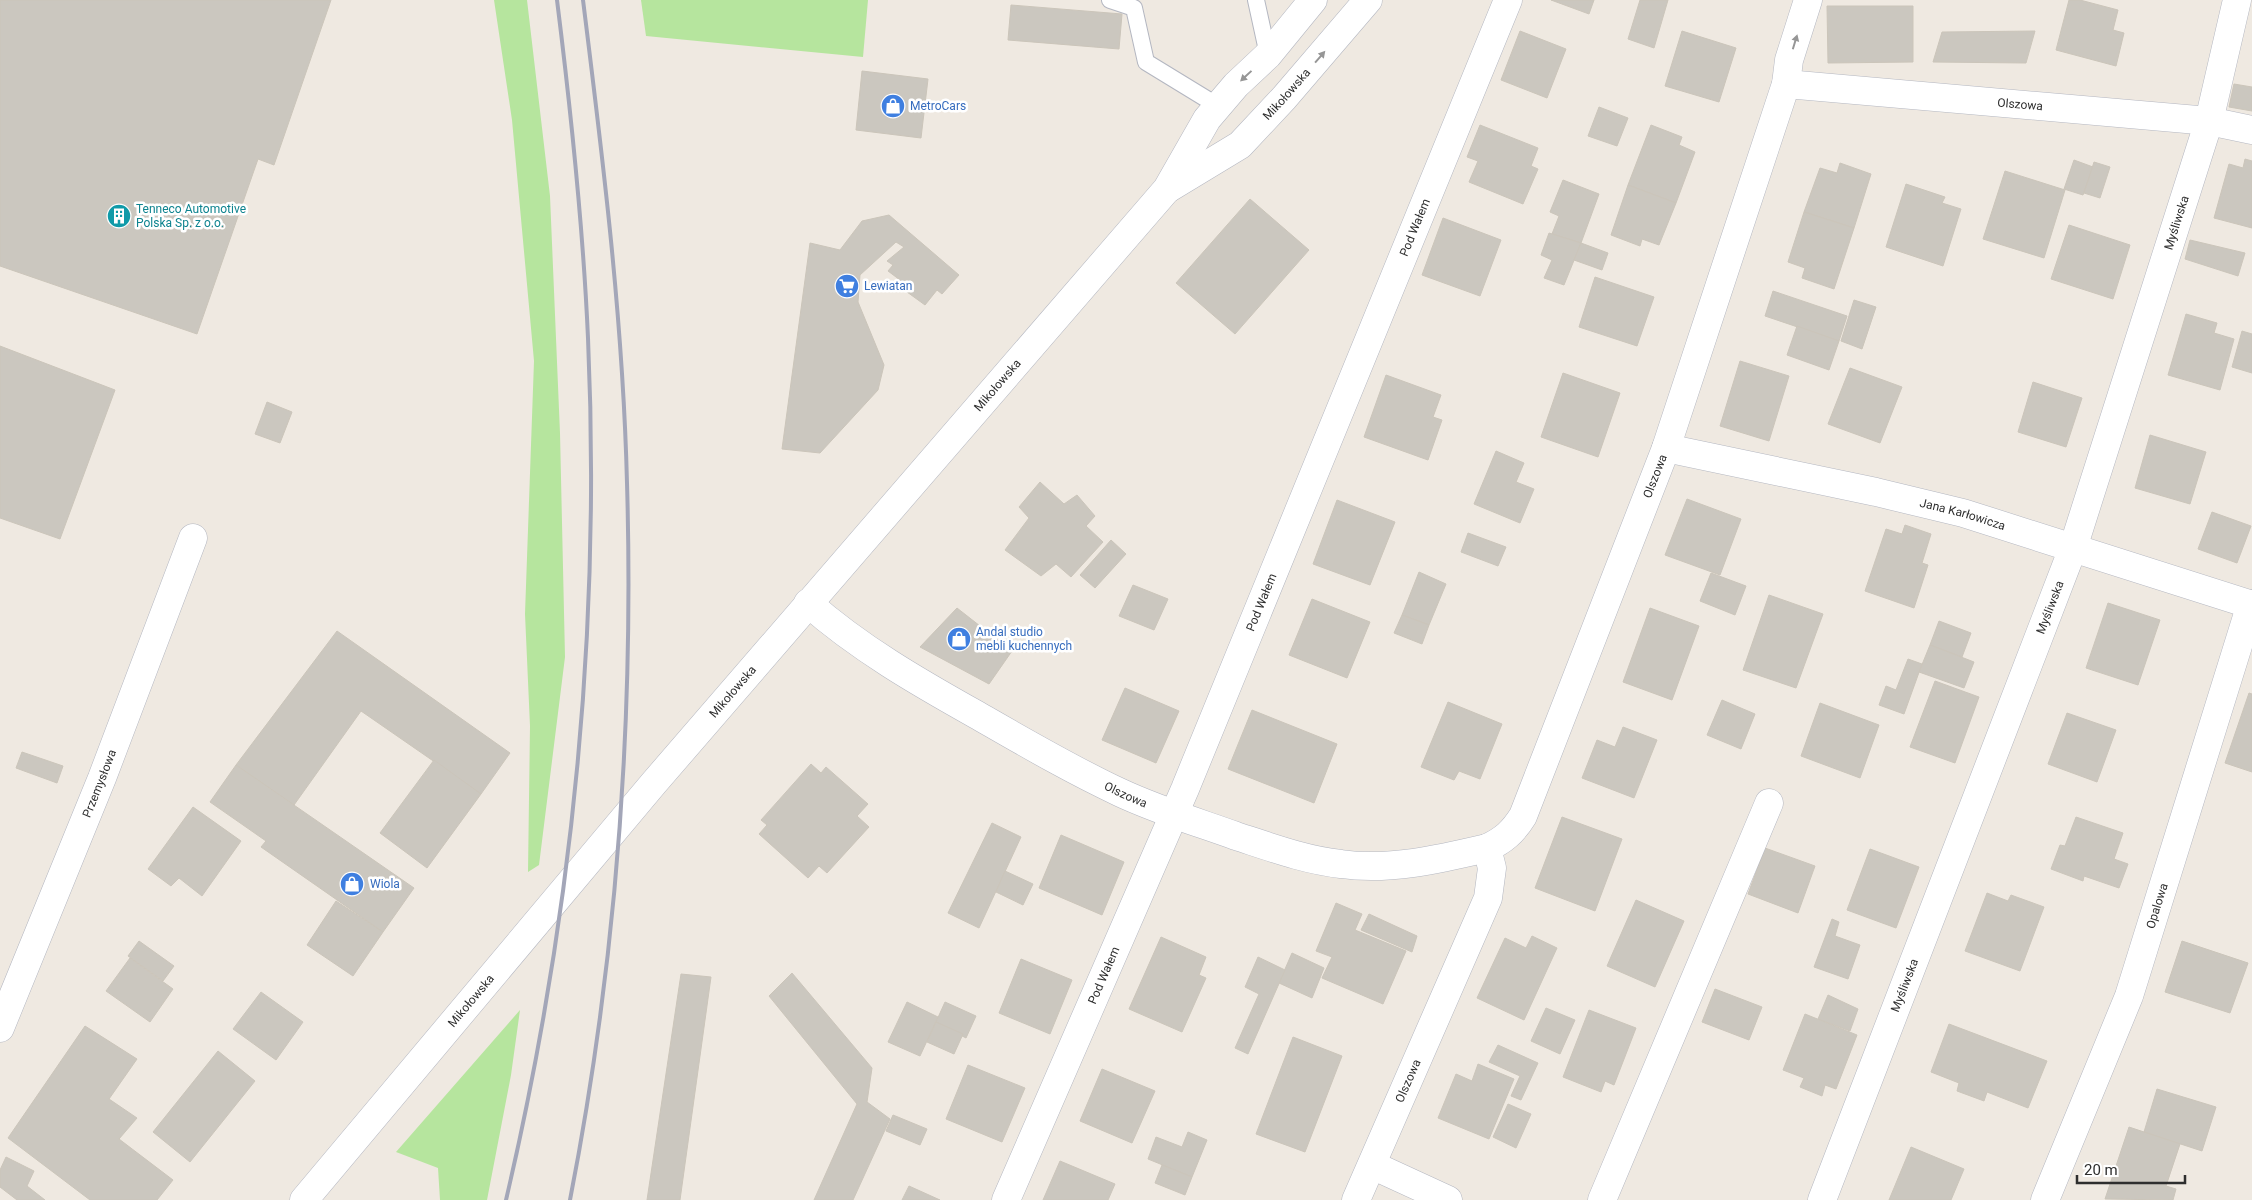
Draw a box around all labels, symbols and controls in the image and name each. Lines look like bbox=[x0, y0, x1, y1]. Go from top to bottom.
one-way arrow bbox=[1792, 34, 1799, 49]
one-way arrow bbox=[1315, 51, 1326, 64]
street label: Mikołowska bbox=[1260, 66, 1313, 123]
one-way arrow bbox=[1241, 70, 1253, 82]
shop icon: MetroCars bbox=[880, 93, 906, 119]
street label: Olszowa bbox=[1997, 96, 2043, 113]
place label: MetroCars bbox=[910, 99, 966, 113]
street label: Myśliwska bbox=[2161, 194, 2192, 252]
street label: Pod Wałem bbox=[1397, 197, 1433, 259]
place label: Tenneco Automotive Polska Sp. z o.o. bbox=[136, 202, 246, 230]
building icon: Tenneco Automotive Polska Sp. z o.o. bbox=[106, 203, 132, 229]
supermarket icon: Lewiatan bbox=[834, 273, 860, 299]
place label: Lewiatan bbox=[864, 279, 912, 293]
street label: Mikołowska bbox=[971, 356, 1024, 414]
street label: Olszowa bbox=[1640, 452, 1670, 500]
street label: Jana Karłowicza bbox=[1918, 496, 2007, 533]
street label: Pod Wałem bbox=[1243, 571, 1280, 633]
street label: Myśliwska bbox=[2034, 579, 2067, 636]
place label: Andal studio mebli kuchennych bbox=[976, 625, 1072, 653]
shop icon: Andal studio mebli kuchennych bbox=[946, 626, 972, 652]
street label: Mikołowska bbox=[706, 663, 759, 721]
street label: Przemysłowa bbox=[80, 747, 119, 820]
street label: Olszowa bbox=[1102, 779, 1149, 811]
shop icon: Wiola bbox=[339, 871, 365, 897]
place label: Wiola bbox=[370, 877, 400, 891]
street label: Opalowa bbox=[2143, 881, 2171, 930]
street label: Pod Wałem bbox=[1085, 945, 1122, 1006]
street label: Myśliwska bbox=[1888, 957, 1921, 1014]
street label: Mikołowska bbox=[445, 972, 497, 1030]
street label: Olszowa bbox=[1393, 1057, 1424, 1105]
scale bar bbox=[2077, 1152, 2184, 1184]
text: 20 m bbox=[2084, 1161, 2118, 1179]

